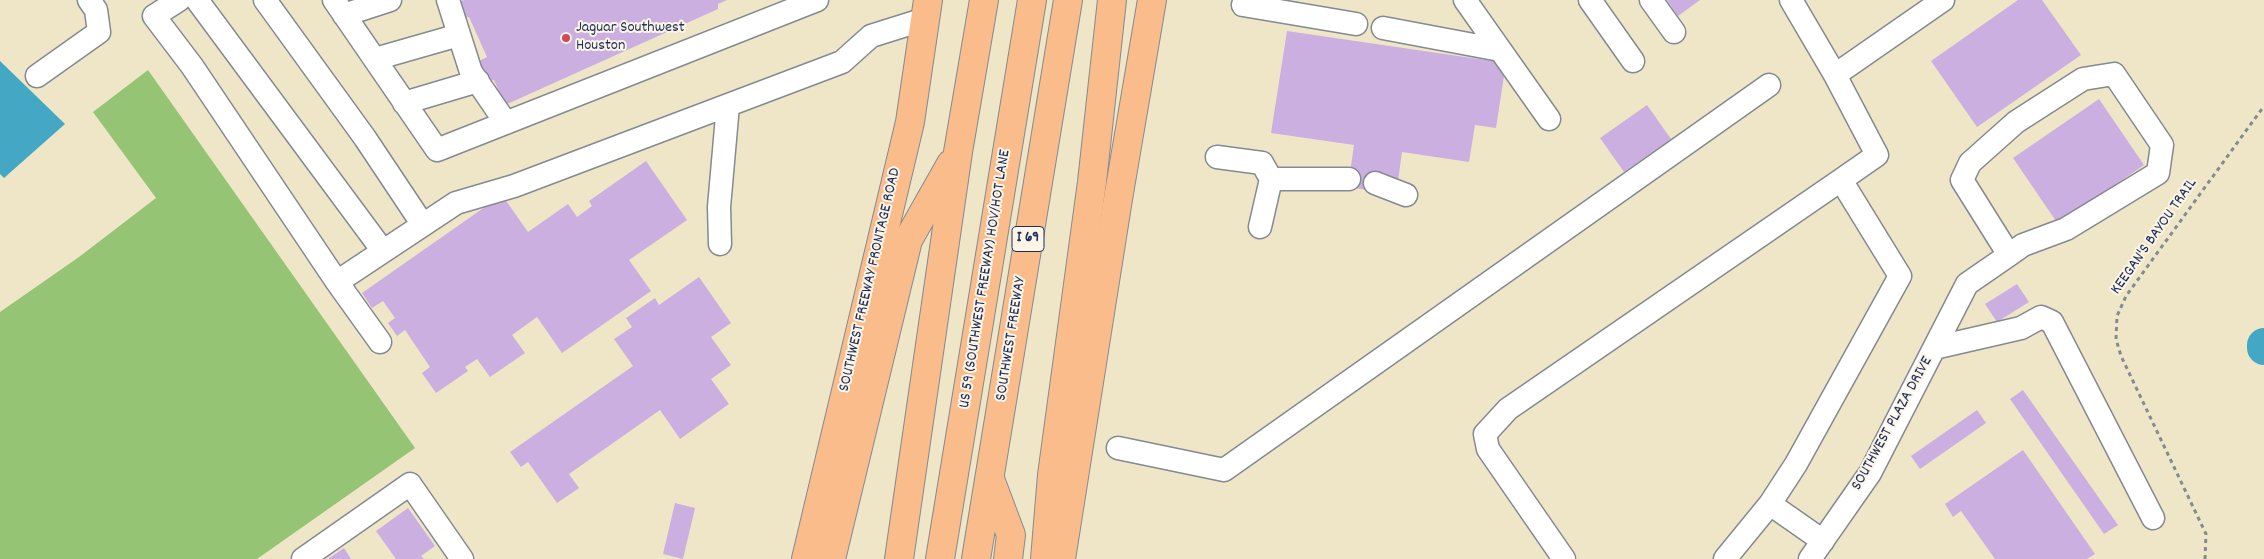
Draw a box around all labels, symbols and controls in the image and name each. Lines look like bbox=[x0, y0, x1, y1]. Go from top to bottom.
place label: Jaguar Southwest Houston bbox=[576, 19, 685, 57]
marker: Jaguar Southwest Houston bbox=[560, 32, 572, 44]
street label: US 59 (SOUTHWEST FREEWAY) HOV/HOT LANE bbox=[956, 148, 1016, 410]
street label: SOUTHWEST FREEWAY FRONTAGE ROAD bbox=[836, 166, 906, 394]
street label: KEEGAN'S BAYOU TRAIL bbox=[2108, 175, 2202, 299]
road number: I 69 bbox=[1012, 226, 1044, 252]
street label: SOUTHWEST FREEWAY bbox=[993, 276, 1031, 402]
street label: SOUTHWEST PLAZA DRIVE bbox=[1848, 354, 1938, 494]

